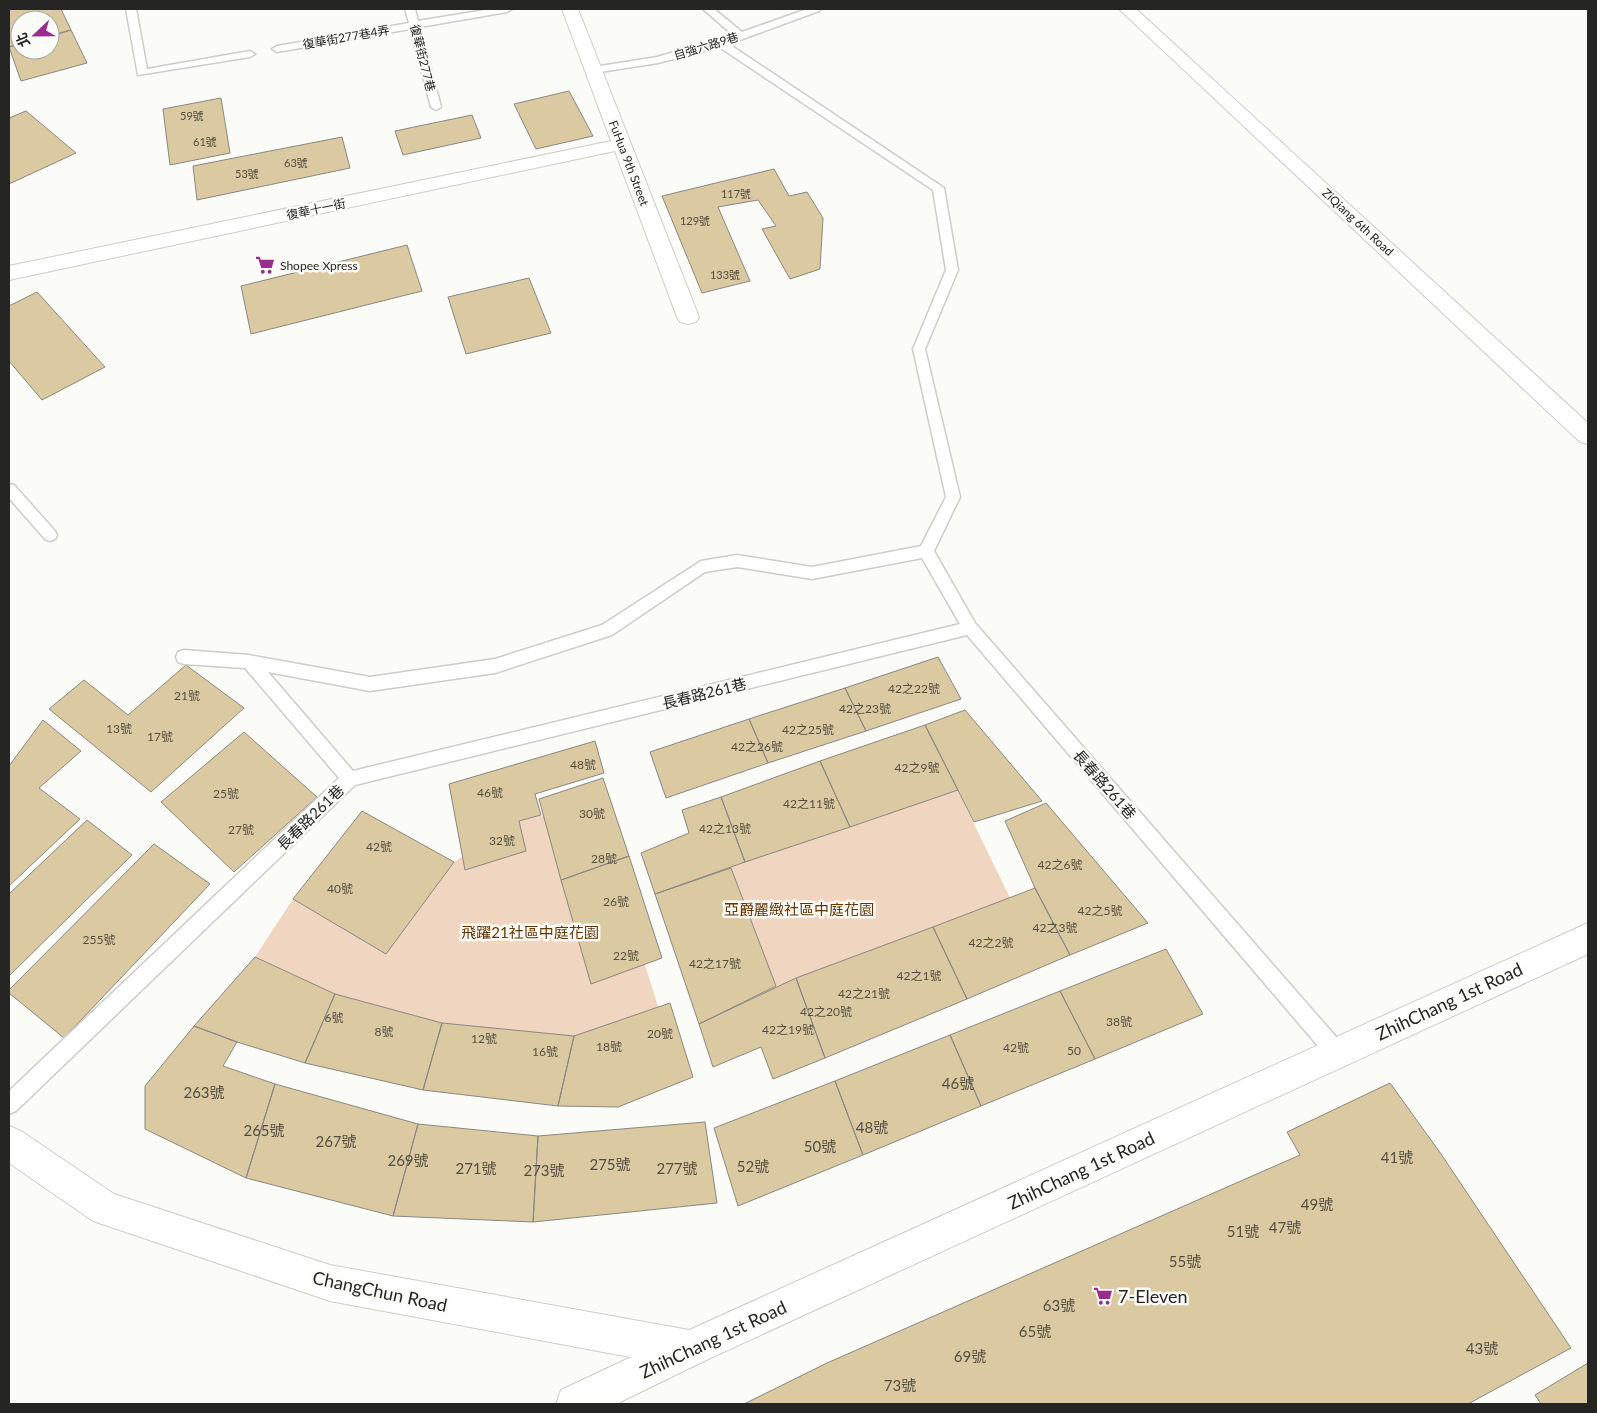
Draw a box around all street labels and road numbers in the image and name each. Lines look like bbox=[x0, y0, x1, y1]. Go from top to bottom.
street label: 復華街277巷4弄 bbox=[301, 22, 391, 52]
street label: 復華街277巷 bbox=[407, 23, 439, 93]
street label: 自強六路9巷 bbox=[672, 29, 740, 63]
street label: FuHua 9th Street bbox=[606, 118, 652, 209]
street label: ZiQiang 6th Road bbox=[1319, 185, 1397, 259]
street label: 復華十一街 bbox=[285, 195, 347, 223]
street label: 長春路261巷 bbox=[660, 674, 748, 712]
street label: 長春路261巷 bbox=[1070, 746, 1140, 822]
street label: 長春路261巷 bbox=[273, 781, 347, 853]
street label: ZhihChang 1st Road bbox=[1372, 957, 1526, 1045]
street label: ZhihChang 1st Road bbox=[1004, 1126, 1158, 1214]
street label: ChangChun Road bbox=[311, 1266, 449, 1316]
street label: ZhihChang 1st Road bbox=[636, 1295, 790, 1383]

